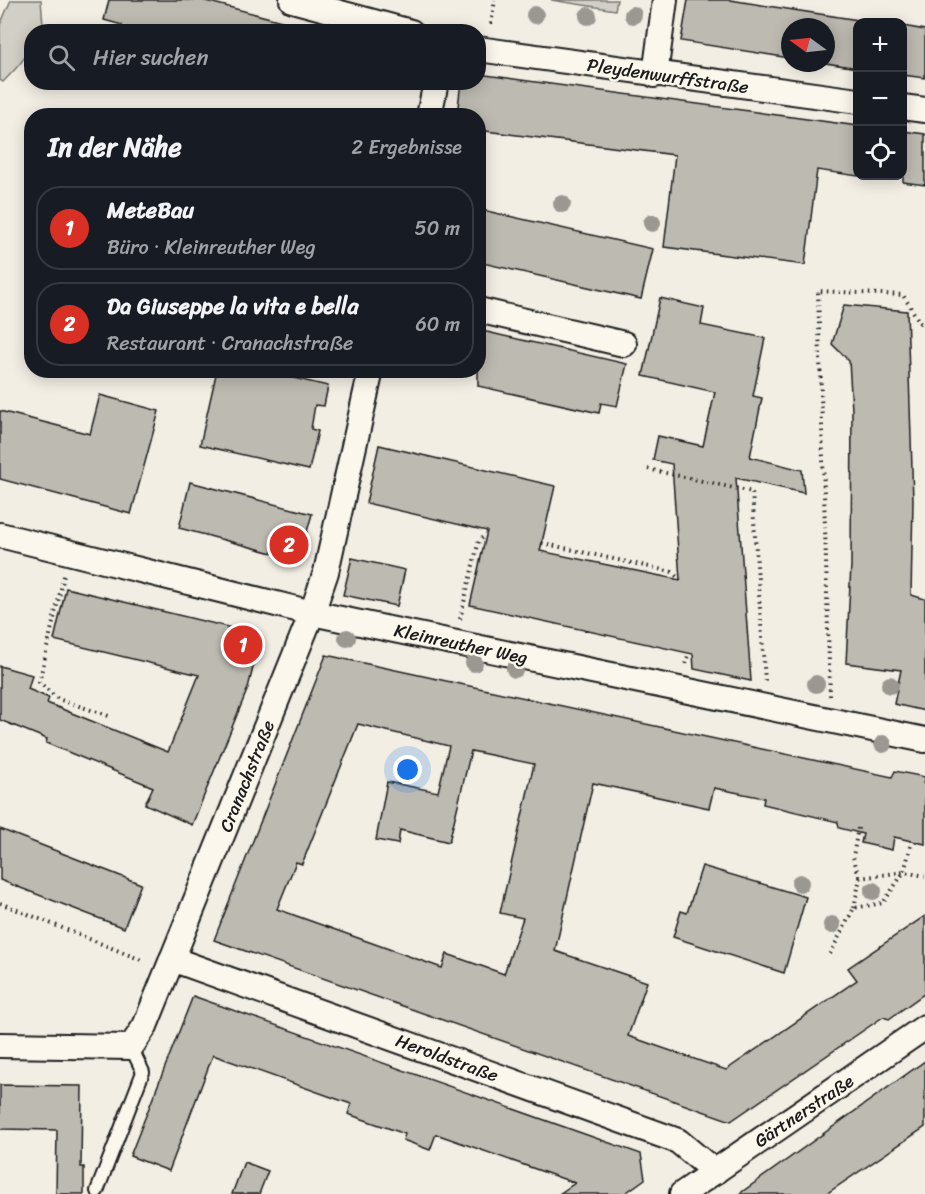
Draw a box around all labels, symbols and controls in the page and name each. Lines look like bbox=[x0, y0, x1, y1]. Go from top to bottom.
north arrow bbox=[781, 18, 835, 72]
map controls bbox=[853, 18, 907, 180]
button: + bbox=[853, 18, 907, 72]
search box bbox=[24, 24, 486, 90]
text: Hier suchen bbox=[93, 38, 208, 77]
icon: search bbox=[45, 41, 78, 74]
street label: Pleydenwurffstraße bbox=[585, 49, 751, 103]
button: − bbox=[853, 72, 907, 126]
text: In der Nähe bbox=[48, 124, 182, 170]
button: locate bbox=[853, 126, 907, 180]
text: 2 Ergebnisse bbox=[352, 130, 462, 165]
text: MeteBau bbox=[107, 191, 194, 230]
text: 1 bbox=[65, 211, 74, 246]
text: 50 m bbox=[415, 211, 460, 246]
text: Büro · Kleinreuther Weg bbox=[107, 230, 316, 265]
text: Da Giuseppe la vita e bella bbox=[107, 287, 358, 326]
text: 2 bbox=[64, 307, 75, 342]
text: 60 m bbox=[415, 307, 460, 342]
text: Restaurant · Cranachstraße bbox=[107, 326, 353, 361]
pin: 2 bbox=[270, 522, 308, 568]
street label: Kleinreuther Weg bbox=[391, 614, 531, 674]
pin: 1 bbox=[224, 622, 262, 668]
street label: Cranachstraße bbox=[210, 715, 284, 837]
your location bbox=[393, 755, 422, 784]
street label: Heroldstraße bbox=[391, 1025, 503, 1091]
street label: Gärtnerstraße bbox=[747, 1065, 861, 1156]

